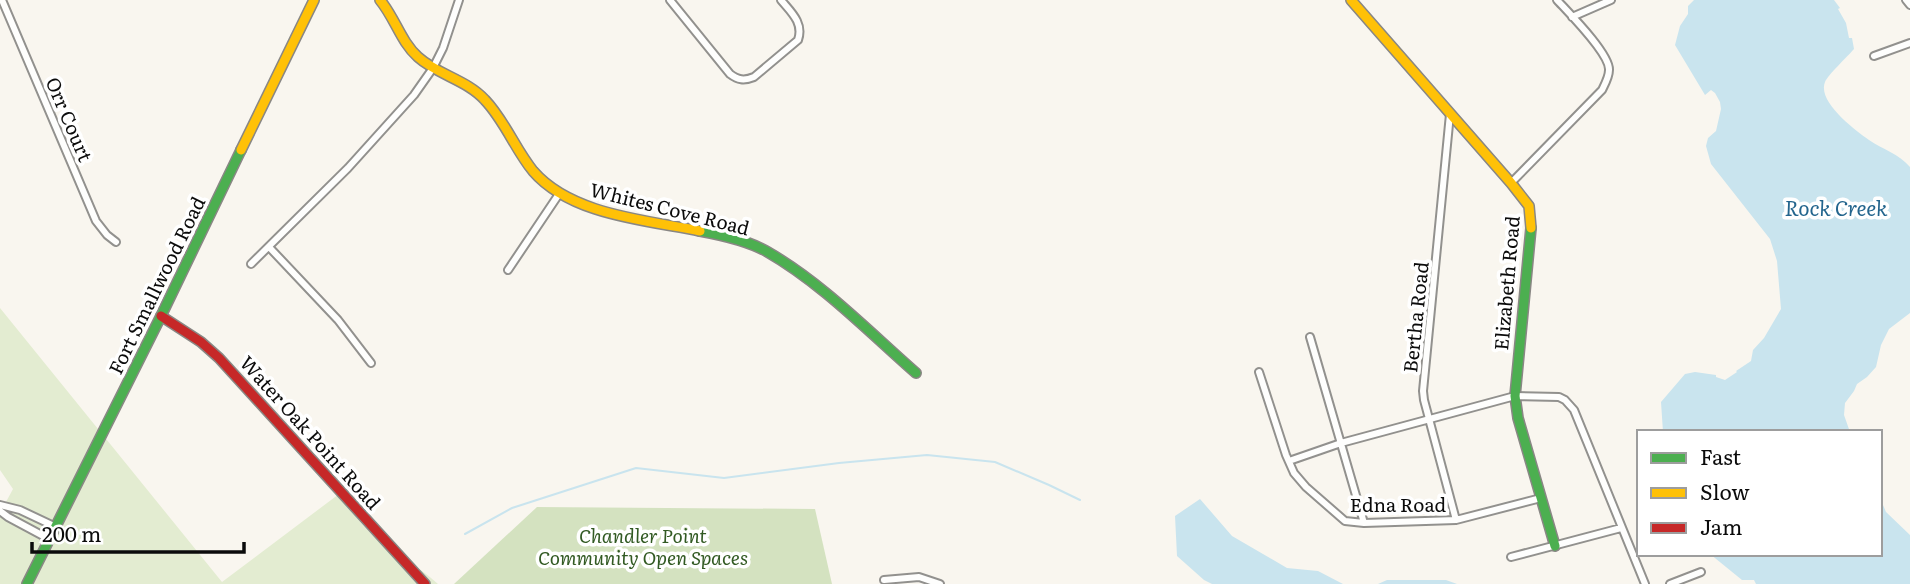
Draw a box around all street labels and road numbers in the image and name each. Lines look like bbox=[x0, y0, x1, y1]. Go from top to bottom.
street label: Orr Court bbox=[40, 72, 100, 166]
street label: Whites Cove Road bbox=[587, 175, 753, 241]
street label: Fort Smallwood Road bbox=[101, 191, 211, 379]
street label: Elizabeth Road bbox=[1486, 214, 1526, 351]
street label: Bertha Road bbox=[1395, 260, 1435, 374]
street label: Water Oak Point Road bbox=[234, 349, 388, 515]
street label: Edna Road bbox=[1350, 490, 1447, 518]

